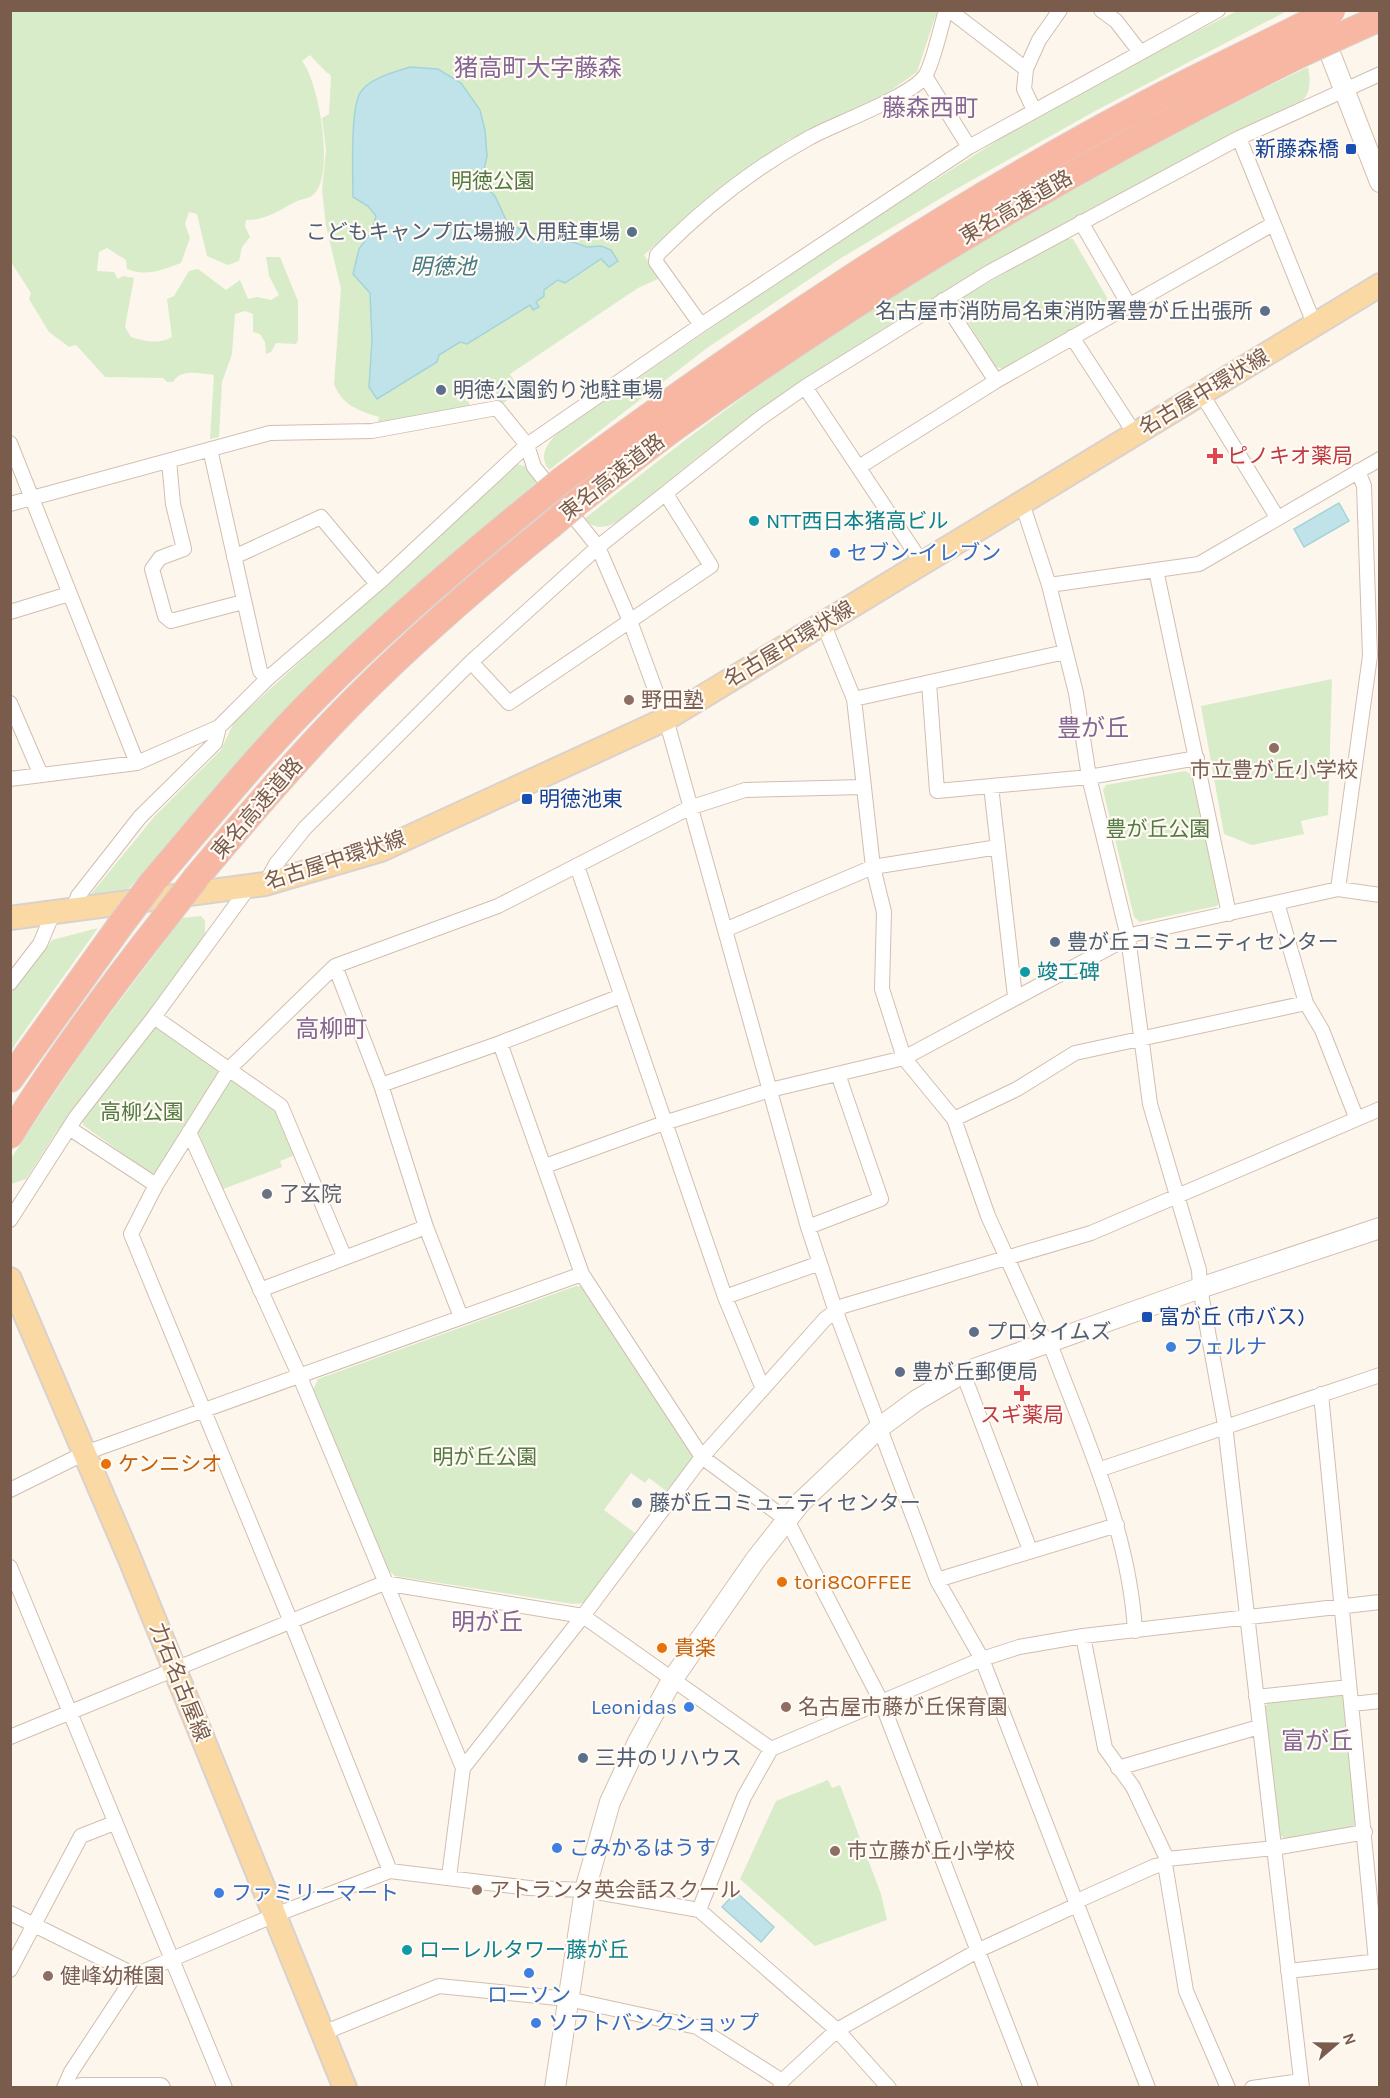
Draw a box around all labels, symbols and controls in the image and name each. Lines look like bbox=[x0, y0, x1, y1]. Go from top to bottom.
district label: 猪高町大字藤森 bbox=[454, 54, 622, 82]
district label: 藤森西町 bbox=[882, 94, 978, 122]
place label: 新藤森橋 bbox=[1255, 137, 1339, 161]
marker: 新藤森橋 bbox=[1344, 142, 1358, 156]
street label: 東名高速道路 bbox=[955, 165, 1077, 249]
park label: 明徳公園 bbox=[451, 169, 535, 193]
place label: こどもキャンプ広場搬入用駐車場 bbox=[306, 220, 620, 244]
marker: こどもキャンプ広場搬入用駐車場 bbox=[625, 225, 639, 239]
water label: 明徳池 bbox=[410, 254, 478, 280]
place label: 名古屋市消防局名東消防署豊が丘出張所 bbox=[875, 299, 1253, 323]
marker: 名古屋市消防局名東消防署豊が丘出張所 bbox=[1258, 304, 1272, 318]
street label: 名古屋中環状線 bbox=[1135, 344, 1273, 440]
place label: 明徳公園釣り池駐車場 bbox=[453, 378, 663, 402]
marker: 明徳公園釣り池駐車場 bbox=[434, 383, 448, 397]
street label: 東名高速道路 bbox=[555, 429, 669, 525]
place label: ピノキオ薬局 bbox=[1227, 444, 1353, 468]
marker: ピノキオ薬局 bbox=[1208, 449, 1222, 463]
place label: NTT西日本猪高ビル bbox=[766, 509, 948, 533]
marker: NTT西日本猪高ビル bbox=[747, 514, 761, 528]
place label: セブン-イレブン bbox=[847, 541, 1001, 565]
marker: セブン-イレブン bbox=[828, 546, 842, 560]
street label: 名古屋中環状線 bbox=[720, 596, 858, 692]
place label: 野田塾 bbox=[641, 688, 704, 712]
marker: 野田塾 bbox=[622, 693, 636, 707]
district label: 豊が丘 bbox=[1057, 714, 1129, 742]
marker: 市立豊が丘小学校 bbox=[1267, 741, 1281, 755]
street label: 東名高速道路 bbox=[207, 753, 307, 863]
place label: 市立豊が丘小学校 bbox=[1190, 758, 1358, 782]
place label: 明徳池東 bbox=[539, 787, 623, 811]
marker: 明徳池東 bbox=[520, 792, 534, 806]
park label: 豊が丘公園 bbox=[1106, 817, 1211, 841]
street label: 名古屋中環状線 bbox=[261, 826, 409, 894]
place label: 豊が丘コミュニティセンター bbox=[1067, 930, 1339, 954]
marker: 豊が丘コミュニティセンター bbox=[1048, 935, 1062, 949]
place label: 竣工碑 bbox=[1037, 960, 1100, 984]
marker: 竣工碑 bbox=[1018, 965, 1032, 979]
district label: 高柳町 bbox=[295, 1015, 367, 1043]
park label: 高柳公園 bbox=[100, 1100, 184, 1124]
place label: 了玄院 bbox=[279, 1182, 342, 1206]
marker: 了玄院 bbox=[260, 1187, 274, 1201]
place label: 富が丘 (市バス) bbox=[1159, 1305, 1305, 1329]
marker: 富が丘 (市バス) bbox=[1140, 1310, 1154, 1324]
place label: プロタイムズ bbox=[986, 1320, 1112, 1344]
marker: プロタイムズ bbox=[967, 1325, 981, 1339]
place label: フェルナ bbox=[1183, 1335, 1267, 1359]
marker: フェルナ bbox=[1164, 1340, 1178, 1354]
place label: 豊が丘郵便局 bbox=[912, 1360, 1038, 1384]
marker: 豊が丘郵便局 bbox=[893, 1365, 907, 1379]
marker: スギ薬局 bbox=[1015, 1386, 1029, 1400]
place label: スギ薬局 bbox=[980, 1403, 1064, 1427]
park label: 明が丘公園 bbox=[433, 1445, 538, 1469]
place label: ケンニシオ bbox=[118, 1452, 222, 1476]
marker: ケンニシオ bbox=[99, 1457, 113, 1471]
place label: 藤が丘コミュニティセンター bbox=[649, 1491, 921, 1515]
marker: 藤が丘コミュニティセンター bbox=[630, 1496, 644, 1510]
place label: tori8COFFEE bbox=[794, 1570, 912, 1594]
marker: tori8COFFEE bbox=[775, 1575, 789, 1589]
district label: 明が丘 bbox=[451, 1608, 523, 1636]
street label: 力石名古屋線 bbox=[145, 1619, 215, 1745]
place label: 貴楽 bbox=[674, 1636, 716, 1660]
marker: 貴楽 bbox=[655, 1641, 669, 1655]
place label: Leonidas bbox=[591, 1695, 677, 1719]
place label: 名古屋市藤が丘保育園 bbox=[798, 1695, 1008, 1719]
marker: Leonidas bbox=[682, 1700, 696, 1714]
marker: 名古屋市藤が丘保育園 bbox=[779, 1700, 793, 1714]
district label: 富が丘 bbox=[1281, 1727, 1353, 1755]
place label: 三井のリハウス bbox=[595, 1746, 742, 1770]
marker: 三井のリハウス bbox=[576, 1751, 590, 1765]
place label: こみかるはうす bbox=[569, 1836, 716, 1860]
place label: 市立藤が丘小学校 bbox=[847, 1839, 1015, 1863]
marker: こみかるはうす bbox=[550, 1841, 564, 1855]
marker: 市立藤が丘小学校 bbox=[828, 1844, 842, 1858]
place label: アトランタ英会話スクール bbox=[489, 1878, 741, 1902]
place label: ファミリーマート bbox=[231, 1881, 399, 1905]
marker: アトランタ英会話スクール bbox=[470, 1883, 484, 1897]
marker: ファミリーマート bbox=[212, 1886, 226, 1900]
place label: ローレルタワー藤が丘 bbox=[419, 1938, 629, 1962]
marker: ローレルタワー藤が丘 bbox=[400, 1943, 414, 1957]
place label: 健峰幼稚園 bbox=[60, 1964, 165, 1988]
marker: ローソン bbox=[522, 1966, 536, 1980]
marker: 健峰幼稚園 bbox=[41, 1969, 55, 1983]
place label: ローソン bbox=[487, 1983, 571, 2007]
place label: ソフトバンクショップ bbox=[548, 2011, 759, 2035]
north arrow bbox=[1306, 2014, 1366, 2074]
marker: ソフトバンクショップ bbox=[529, 2016, 543, 2030]
text: N bbox=[1339, 2030, 1361, 2048]

